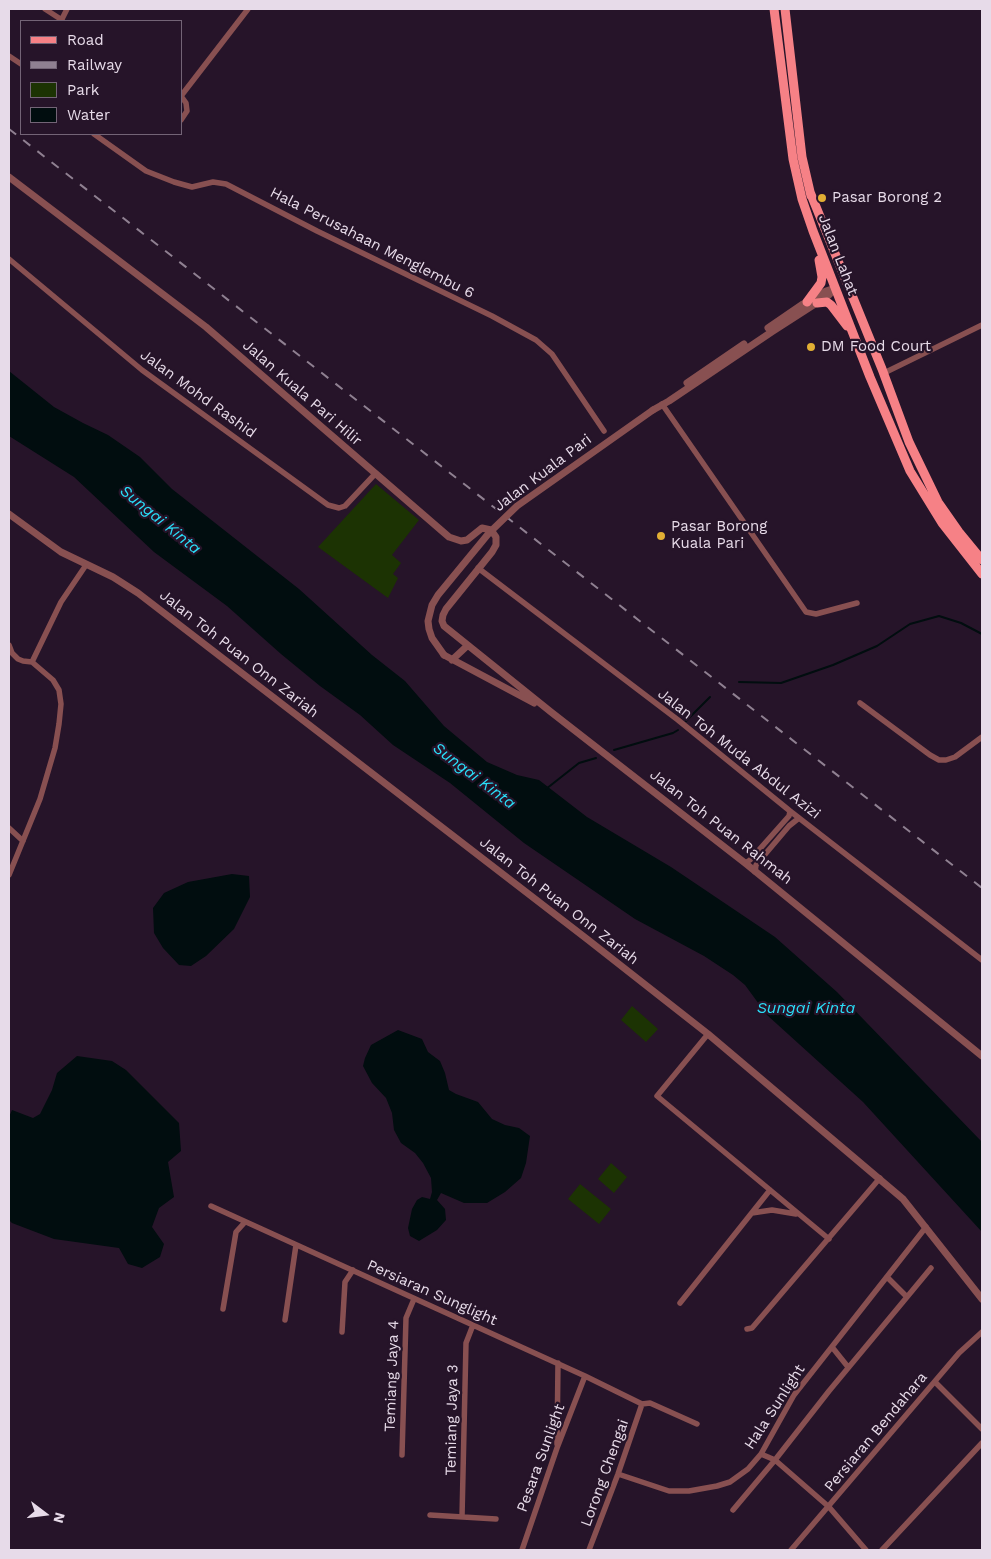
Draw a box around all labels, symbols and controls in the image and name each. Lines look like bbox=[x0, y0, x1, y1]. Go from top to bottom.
legend bbox=[20, 20, 182, 135]
text: Road bbox=[67, 31, 104, 49]
text: Railway bbox=[67, 56, 122, 74]
text: Park bbox=[67, 81, 99, 99]
text: Water bbox=[67, 106, 110, 124]
street label: Hala Perusahaan Menglembu 6 bbox=[267, 184, 477, 302]
place label: Pasar Borong 2 bbox=[832, 189, 942, 207]
marker: Pasar Borong 2 bbox=[816, 192, 828, 204]
street label: Jalan Lahat bbox=[814, 212, 862, 298]
street label: Jalan Kuala Pari Hilir bbox=[239, 336, 365, 450]
place label: DM Food Court bbox=[821, 338, 931, 356]
marker: DM Food Court bbox=[805, 341, 817, 353]
street label: Jalan Mohd Rashid bbox=[137, 346, 259, 442]
street label: Jalan Kuala Pari bbox=[491, 431, 595, 515]
water label: Sungai Kinta bbox=[116, 482, 204, 558]
place label: Pasar Borong Kuala Pari bbox=[671, 518, 767, 553]
marker: Pasar Borong Kuala Pari bbox=[655, 530, 667, 542]
street label: Jalan Toh Puan Onn Zariah bbox=[156, 586, 322, 722]
street label: Jalan Toh Muda Abdul Azizi bbox=[654, 685, 824, 823]
water label: Sungai Kinta bbox=[429, 739, 519, 813]
street label: Jalan Toh Puan Rahmah bbox=[646, 766, 796, 888]
street label: Jalan Toh Puan Onn Zariah bbox=[476, 833, 642, 969]
water label: Sungai Kinta bbox=[757, 998, 855, 1018]
street label: Persiaran Sunglight bbox=[364, 1256, 500, 1330]
street label: Temiang Jaya 4 bbox=[381, 1320, 403, 1432]
street label: Hala Sunlight bbox=[741, 1361, 809, 1453]
street label: Temiang Jaya 3 bbox=[442, 1364, 462, 1476]
street label: Persiaran Bendahara bbox=[821, 1369, 931, 1495]
street label: Pesara Sunlight bbox=[513, 1402, 569, 1514]
street label: Lorong Chengai bbox=[577, 1417, 633, 1529]
north arrow bbox=[20, 1489, 70, 1539]
text: N bbox=[50, 1511, 69, 1525]

